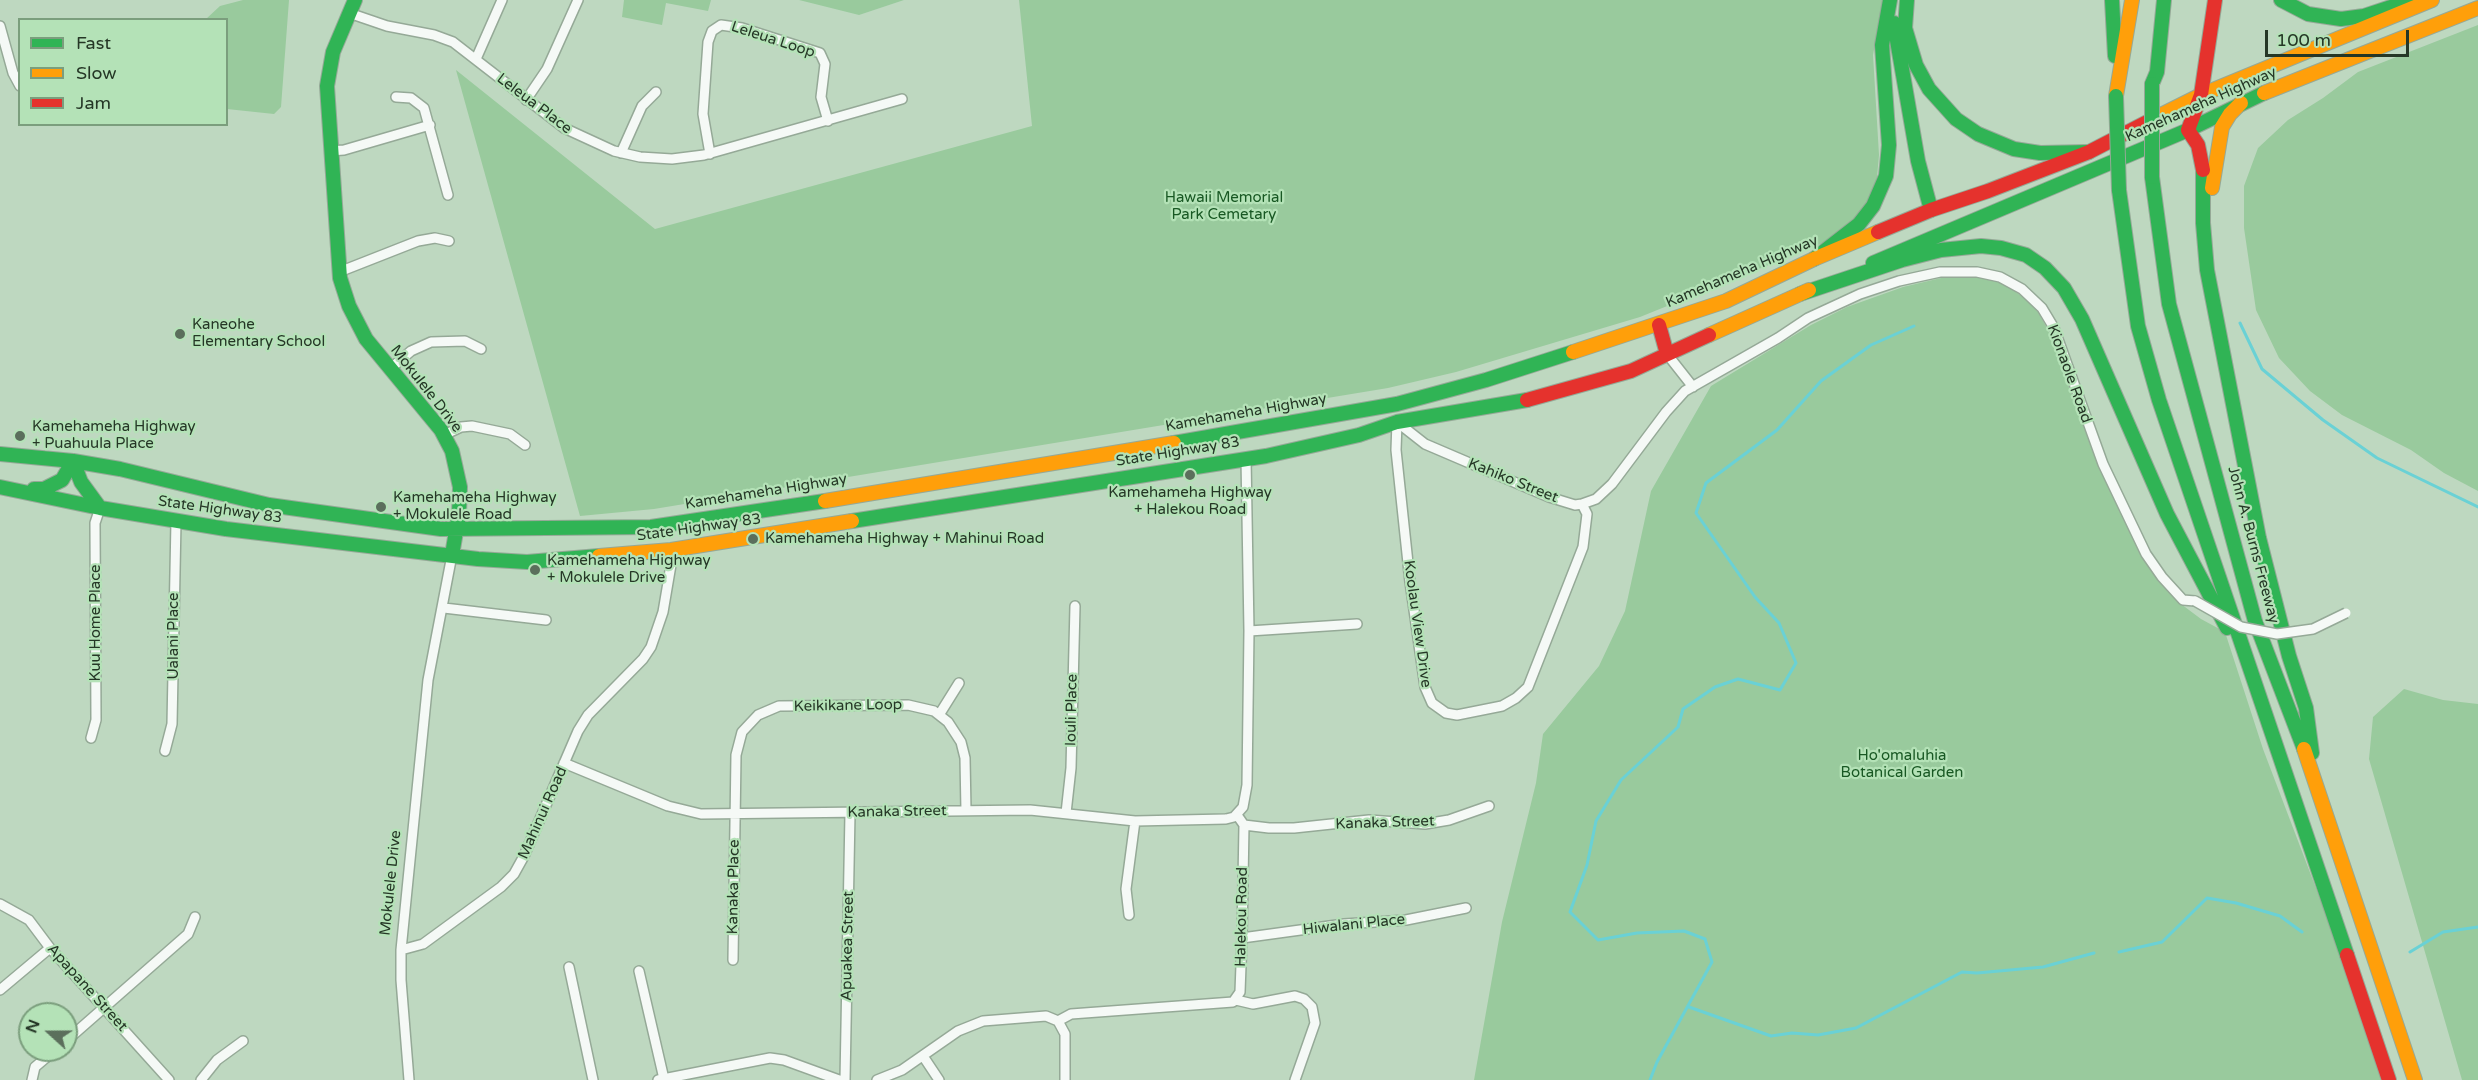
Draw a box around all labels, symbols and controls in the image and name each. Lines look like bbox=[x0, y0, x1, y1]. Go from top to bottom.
legend bbox=[18, 18, 228, 126]
street label: Leleua Loop bbox=[729, 18, 817, 62]
scale bar bbox=[2268, 18, 2412, 56]
text: 100 m bbox=[2276, 29, 2331, 51]
text: Fast bbox=[76, 32, 111, 54]
text: Slow bbox=[76, 62, 117, 84]
street label: Kamehameha Highway bbox=[2123, 64, 2279, 146]
street label: Leleua Place bbox=[493, 70, 575, 138]
text: Jam bbox=[76, 92, 111, 114]
park label: Hawaii Memorial Park Cemetary bbox=[1165, 189, 1283, 224]
street label: Kamehameha Highway bbox=[1663, 232, 1821, 312]
place label: Kaneohe Elementary School bbox=[192, 316, 325, 351]
street label: Kionaole Road bbox=[2043, 322, 2095, 426]
marker: Kaneohe Elementary School bbox=[173, 327, 187, 341]
street label: Mokulele Drive bbox=[386, 342, 466, 436]
street label: Kamehameha Highway bbox=[1164, 390, 1328, 436]
place label: Kamehameha Highway + Puahuula Place bbox=[32, 418, 196, 453]
marker: Kamehameha Highway + Puahuula Place bbox=[13, 429, 27, 443]
street label: State Highway 83 bbox=[1115, 433, 1241, 471]
street label: Kahiko Street bbox=[1465, 455, 1561, 507]
street label: John A. Burns Freeway bbox=[2223, 464, 2283, 626]
marker: Kamehameha Highway + Halekou Road bbox=[1183, 468, 1197, 482]
street label: Kamehameha Highway bbox=[684, 470, 848, 514]
place label: Kamehameha Highway + Halekou Road bbox=[1108, 484, 1272, 519]
place label: Kamehameha Highway + Mokulele Road bbox=[393, 489, 557, 524]
street label: State Highway 83 bbox=[157, 492, 283, 528]
marker: Kamehameha Highway + Mokulele Road bbox=[374, 500, 388, 514]
street label: State Highway 83 bbox=[636, 510, 762, 546]
place label: Kamehameha Highway + Mahinui Road bbox=[765, 530, 1044, 548]
marker: Kamehameha Highway + Mahinui Road bbox=[746, 532, 760, 546]
place label: Kamehameha Highway + Mokulele Drive bbox=[547, 552, 711, 587]
street label: Koolau View Drive bbox=[1399, 559, 1435, 689]
marker: Kamehameha Highway + Mokulele Drive bbox=[528, 563, 542, 577]
street label: Kuu Home Place bbox=[87, 564, 105, 682]
street label: Ualani Place bbox=[165, 592, 183, 680]
street label: Iouli Place bbox=[1062, 674, 1082, 746]
street label: Keikikane Loop bbox=[794, 696, 902, 716]
park label: Ho'omaluhia Botanical Garden bbox=[1841, 747, 1963, 782]
street label: Mahinui Road bbox=[515, 764, 571, 862]
street label: Kanaka Street bbox=[847, 802, 947, 822]
street label: Kanaka Street bbox=[1335, 812, 1435, 834]
street label: Mokulele Drive bbox=[377, 829, 405, 937]
street label: Kanaka Place bbox=[724, 839, 744, 935]
street label: Halekou Road bbox=[1232, 867, 1252, 967]
street label: Apuakea Street bbox=[838, 891, 858, 1001]
street label: Hiwalani Place bbox=[1302, 911, 1406, 939]
street label: Apapane Street bbox=[43, 941, 131, 1035]
north arrow bbox=[18, 1002, 78, 1062]
text: N bbox=[21, 1017, 45, 1036]

